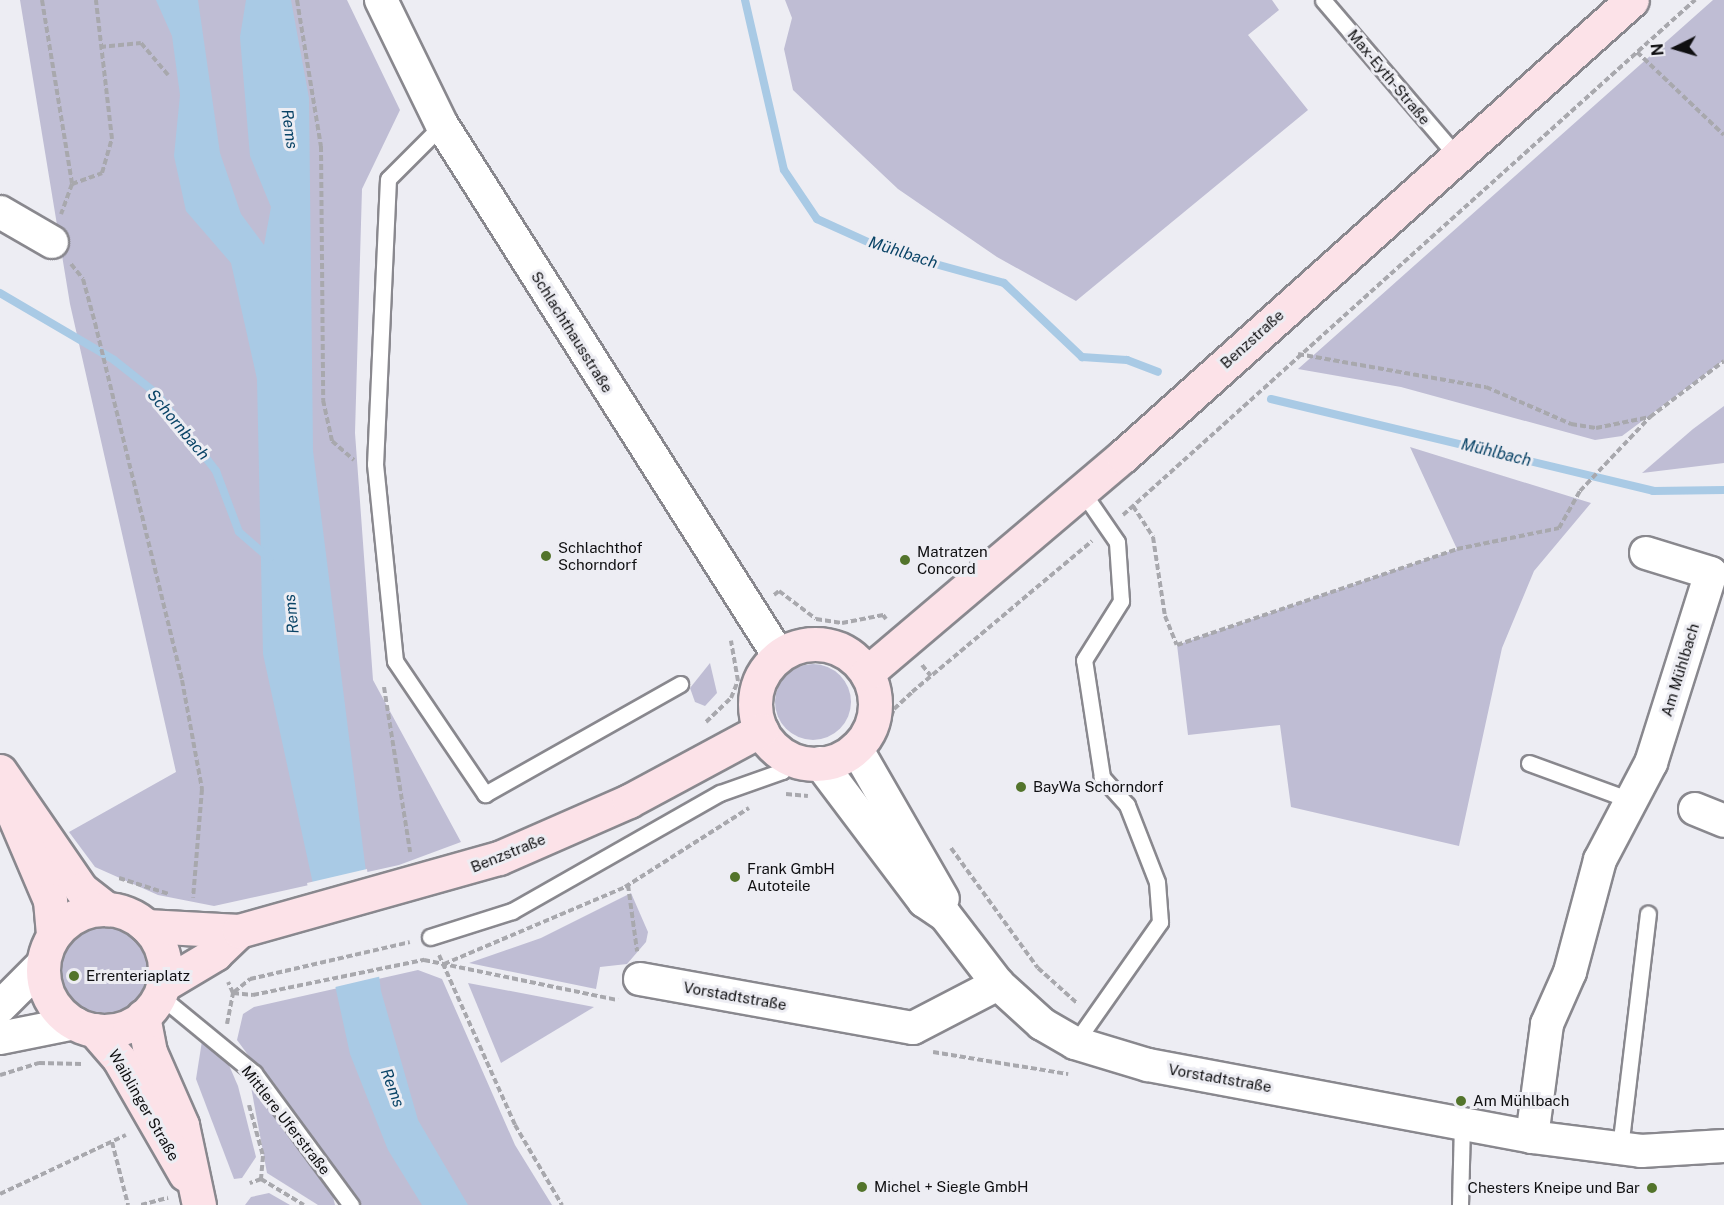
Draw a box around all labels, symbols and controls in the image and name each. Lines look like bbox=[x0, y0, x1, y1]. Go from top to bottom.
north arrow bbox=[1646, 18, 1706, 78]
street label: Max-Eyth-Straße bbox=[1344, 26, 1434, 128]
text: N bbox=[1648, 43, 1668, 57]
water label: Rems bbox=[277, 108, 301, 150]
water label: Mühlbach bbox=[866, 233, 940, 273]
street label: Schlachthausstraße bbox=[527, 268, 617, 396]
street label: Benzstraße bbox=[1217, 306, 1287, 372]
water label: Schornbach bbox=[143, 386, 213, 464]
water label: Mühlbach bbox=[1459, 435, 1533, 471]
place label: Schlachthof Schorndorf bbox=[558, 538, 642, 573]
place label: Matratzen Concord bbox=[917, 542, 988, 577]
marker: Schlachthof Schorndorf bbox=[539, 549, 553, 563]
marker: Matratzen Concord bbox=[898, 553, 912, 567]
water label: Rems bbox=[280, 593, 304, 635]
street label: Am Mühlbach bbox=[1657, 621, 1703, 719]
place label: BayWa Schorndorf bbox=[1033, 778, 1164, 796]
marker: BayWa Schorndorf bbox=[1014, 780, 1028, 794]
street label: Benzstraße bbox=[468, 830, 548, 876]
place label: Frank GmbH Autoteile bbox=[747, 859, 835, 894]
marker: Frank GmbH Autoteile bbox=[728, 870, 742, 884]
place label: Errenteriaplatz bbox=[86, 967, 190, 985]
marker: Errenteriaplatz bbox=[67, 969, 81, 983]
street label: Vorstadtstraße bbox=[682, 978, 788, 1014]
street label: Waiblinger Straße bbox=[105, 1046, 183, 1164]
street label: Vorstadtstraße bbox=[1167, 1060, 1273, 1096]
street label: Mittlere Uferstraße bbox=[238, 1062, 334, 1178]
water label: Rems bbox=[376, 1066, 408, 1110]
place label: Am Mühlbach bbox=[1473, 1092, 1569, 1110]
marker: Am Mühlbach bbox=[1454, 1094, 1468, 1108]
place label: Michel + Siegle GmbH bbox=[874, 1178, 1029, 1196]
place label: Chesters Kneipe und Bar bbox=[1467, 1179, 1640, 1197]
marker: Michel + Siegle GmbH bbox=[855, 1180, 869, 1194]
marker: Chesters Kneipe und Bar bbox=[1645, 1181, 1659, 1195]

